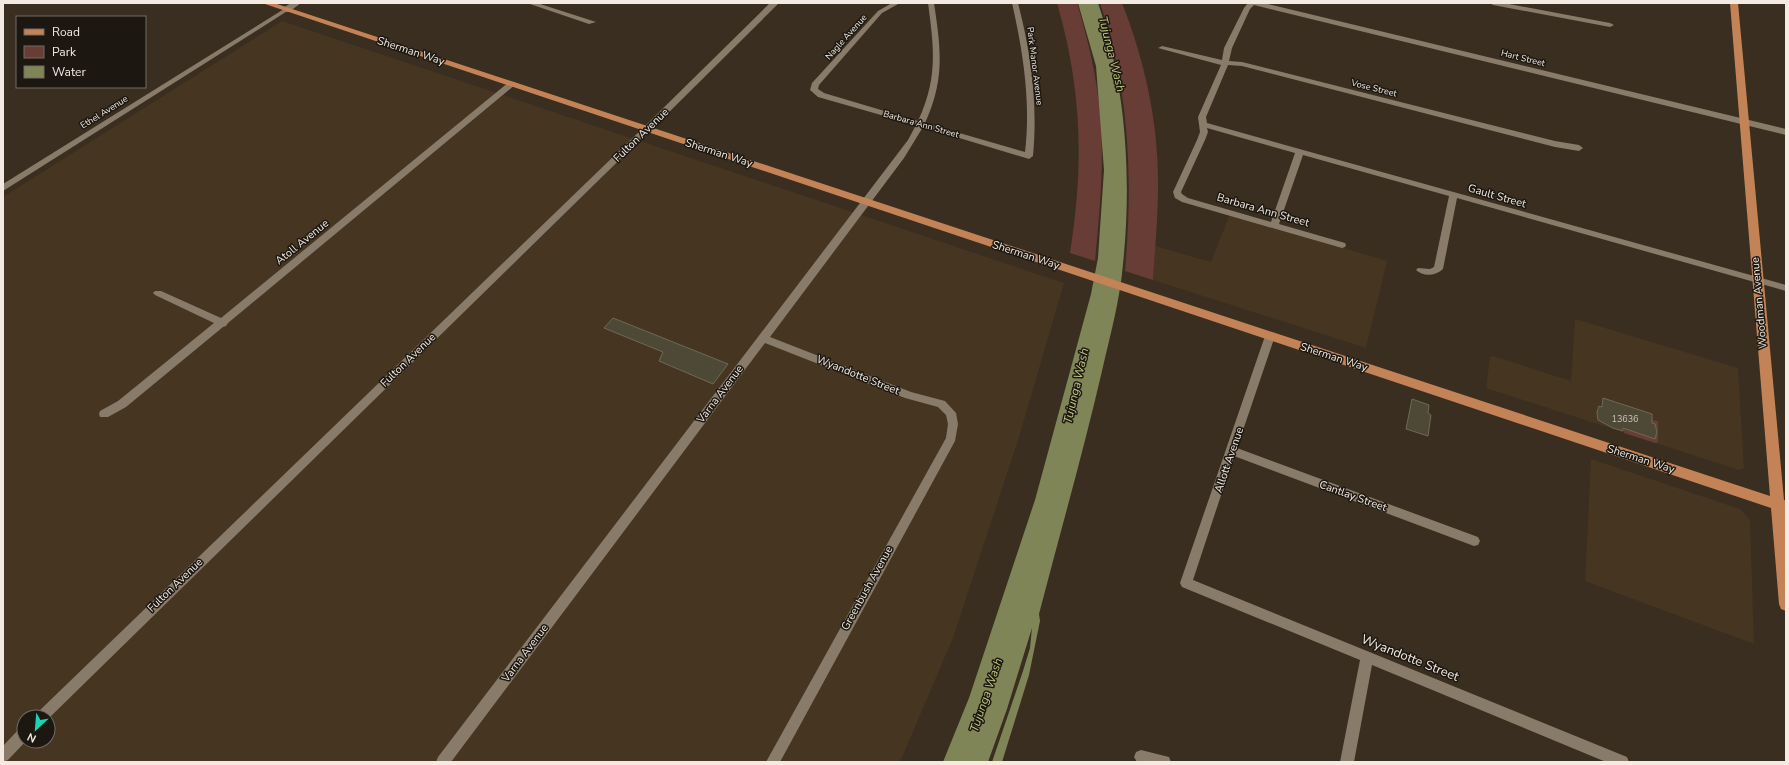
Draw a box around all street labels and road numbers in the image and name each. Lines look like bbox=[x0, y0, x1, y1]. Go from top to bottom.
street label: Nagle Avenue bbox=[822, 12, 870, 62]
street label: Park Manor Avenue bbox=[1024, 26, 1046, 106]
street label: Sherman Way bbox=[375, 33, 447, 69]
street label: Hart Street bbox=[1500, 47, 1547, 69]
street label: Vose Street bbox=[1349, 76, 1399, 100]
street label: Ethel Avenue bbox=[78, 93, 130, 131]
street label: Fulton Avenue bbox=[610, 105, 672, 165]
street label: Barbara Ann Street bbox=[882, 107, 961, 141]
street label: Sherman Way bbox=[683, 135, 755, 171]
street label: Gault Street bbox=[1466, 181, 1528, 211]
street label: Barbara Ann Street bbox=[1215, 190, 1311, 230]
street label: Atoll Avenue bbox=[272, 216, 332, 268]
street label: Sherman Way bbox=[990, 237, 1062, 273]
street label: Woodman Avenue bbox=[1748, 256, 1770, 349]
street label: Fulton Avenue bbox=[377, 330, 439, 390]
street label: Sherman Way bbox=[1298, 339, 1370, 375]
street label: Wyandotte Street bbox=[814, 352, 902, 399]
street label: Varna Avenue bbox=[693, 362, 747, 427]
street label: Allott Avenue bbox=[1211, 425, 1247, 495]
street label: Sherman Way bbox=[1605, 441, 1677, 477]
street label: Cantlay Street bbox=[1317, 477, 1389, 515]
street label: Greenbush Avenue bbox=[838, 543, 896, 633]
street label: Fulton Avenue bbox=[144, 555, 206, 615]
street label: Varna Avenue bbox=[498, 621, 552, 686]
street label: Wyandotte Street bbox=[1358, 630, 1462, 686]

